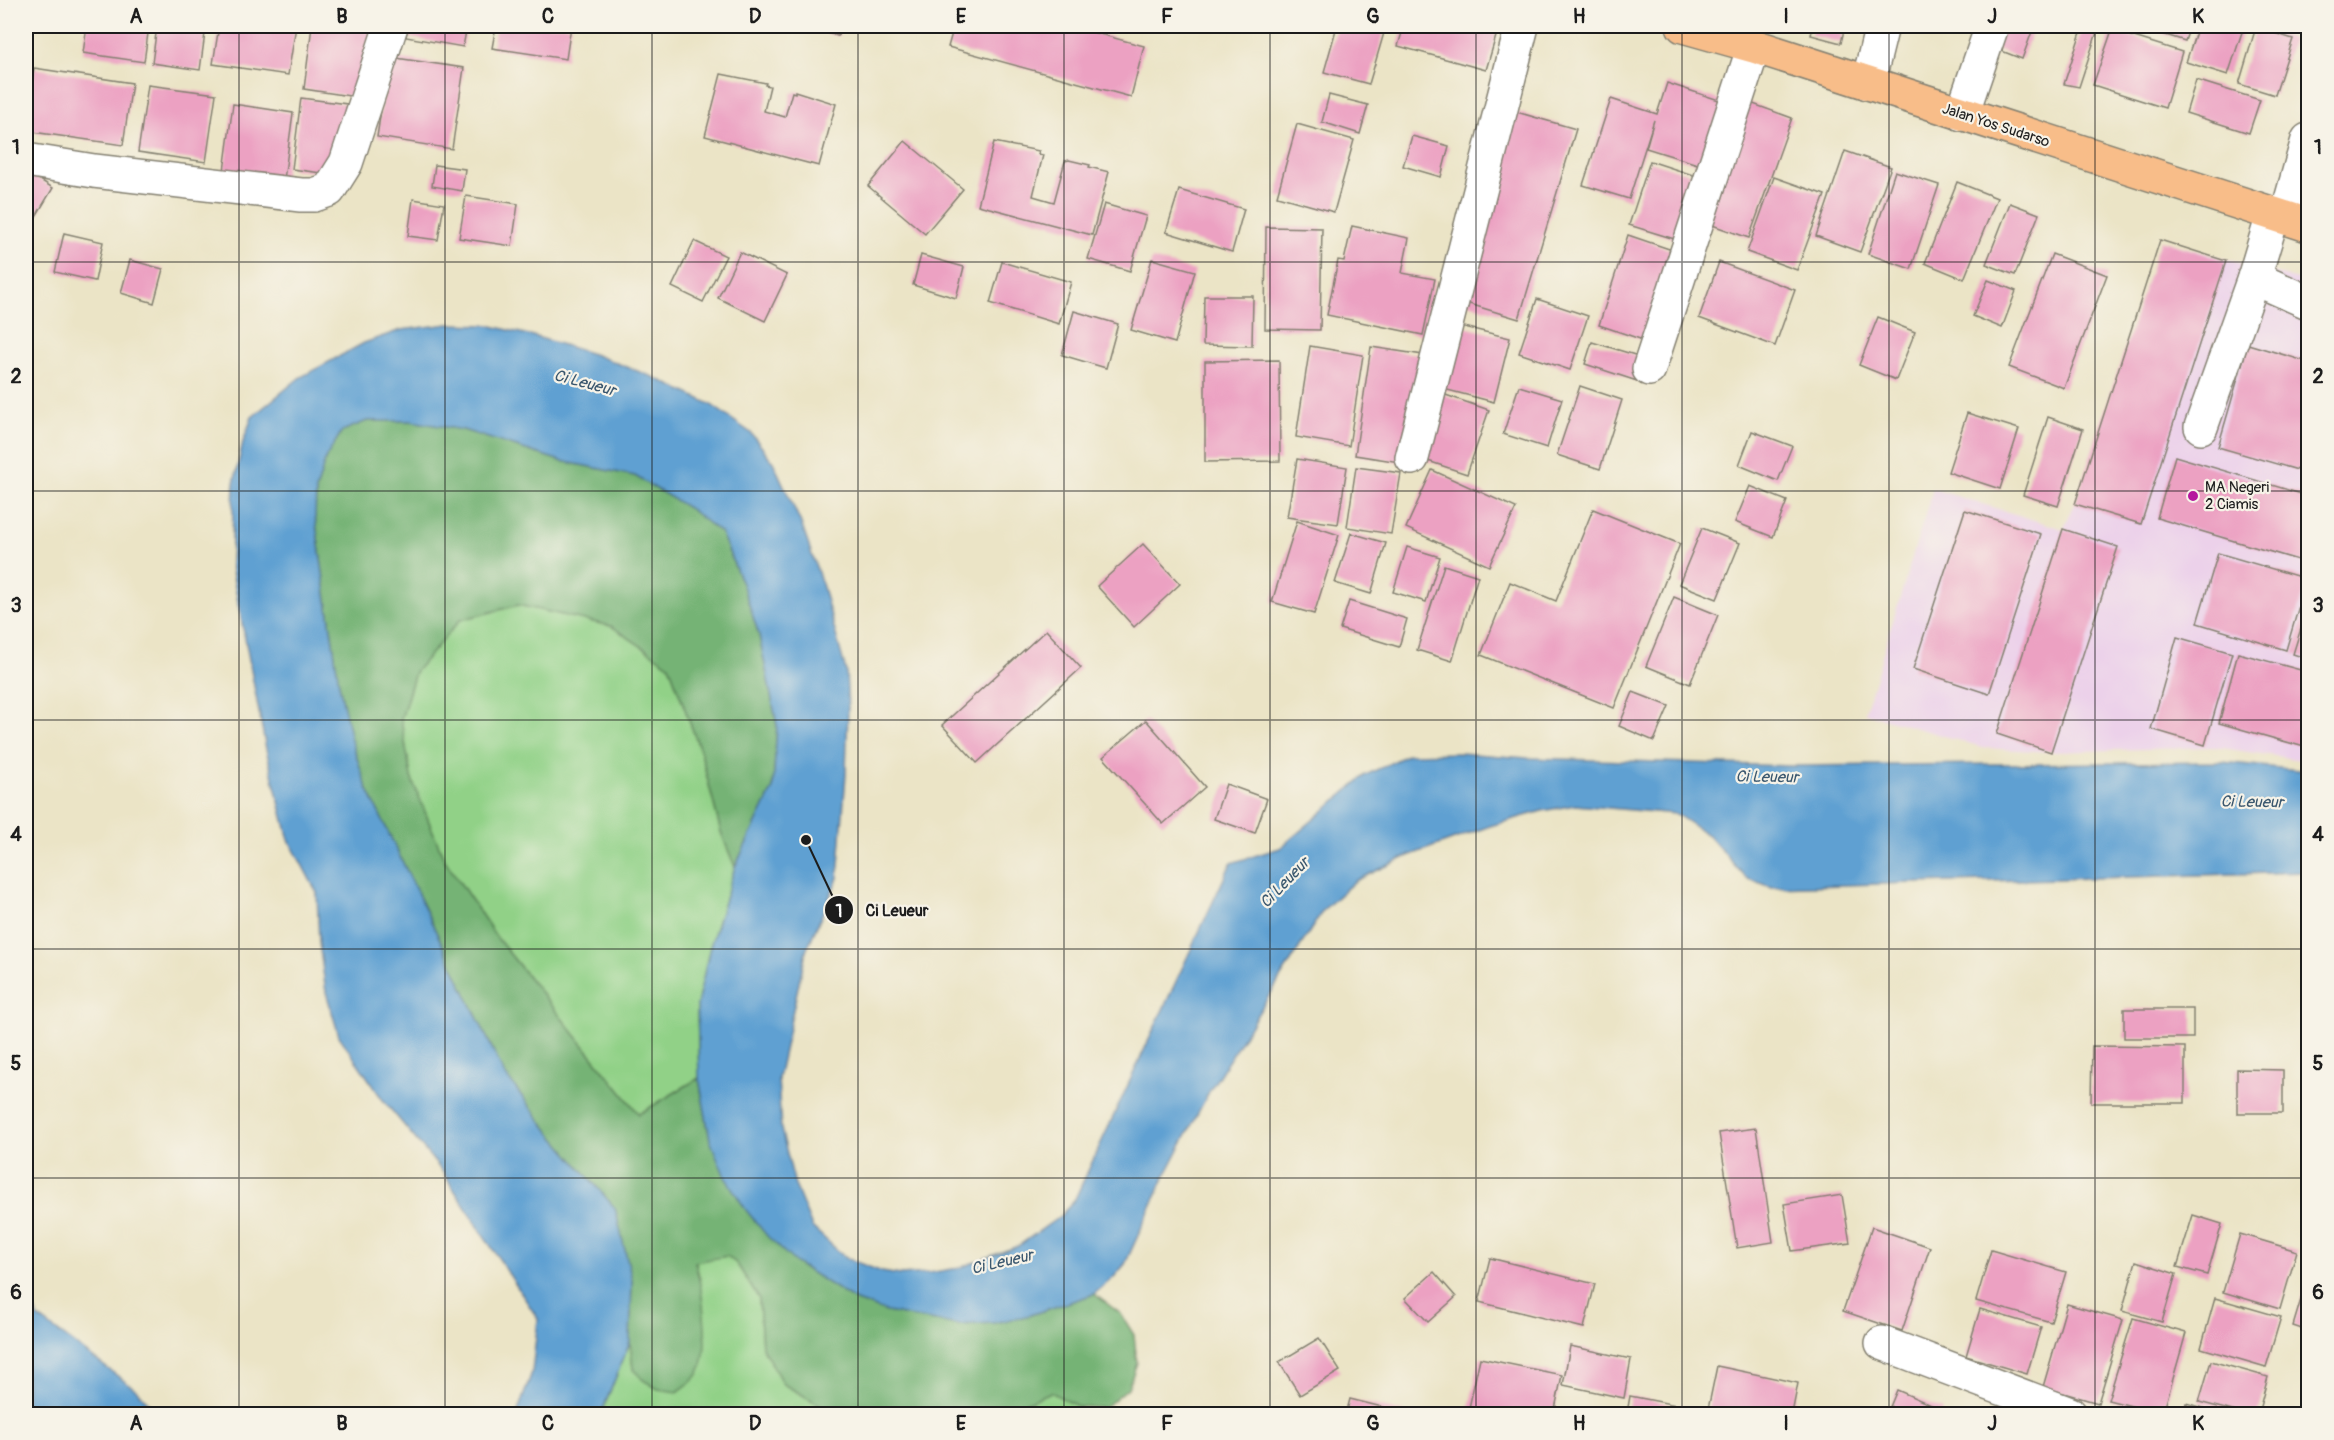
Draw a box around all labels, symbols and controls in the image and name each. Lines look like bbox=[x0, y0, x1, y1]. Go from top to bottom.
text: A bbox=[130, 4, 143, 29]
text: B bbox=[336, 4, 348, 29]
text: C bbox=[542, 4, 554, 29]
text: D bbox=[749, 4, 762, 29]
text: E bbox=[956, 4, 967, 29]
text: F bbox=[1161, 4, 1173, 29]
text: G bbox=[1366, 4, 1380, 29]
text: H bbox=[1573, 4, 1586, 29]
text: I bbox=[1783, 4, 1789, 29]
text: J bbox=[1987, 4, 1997, 29]
text: K bbox=[2192, 4, 2204, 29]
street label: Jalan Yos Sudarso bbox=[1940, 99, 2052, 152]
text: 1 bbox=[12, 135, 20, 160]
text: 1 bbox=[2314, 135, 2322, 160]
text: 2 bbox=[10, 364, 22, 389]
text: 2 bbox=[2312, 364, 2324, 389]
water label: Ci Leueur bbox=[552, 365, 620, 401]
place label: MA Negeri 2 Ciamis bbox=[2205, 478, 2270, 514]
marker: MA Negeri 2 Ciamis bbox=[2186, 489, 2200, 503]
text: 3 bbox=[10, 593, 22, 618]
text: 3 bbox=[2312, 593, 2324, 618]
water label: Ci Leueur bbox=[1735, 766, 1801, 788]
water label: Ci Leueur bbox=[2220, 791, 2286, 813]
text: 4 bbox=[10, 822, 22, 847]
text: 4 bbox=[2312, 822, 2324, 847]
water label: Ci Leueur bbox=[1256, 852, 1315, 912]
callout: Ci Leueur bbox=[824, 893, 941, 927]
text: 1 bbox=[835, 900, 843, 923]
text: Ci Leueur bbox=[866, 901, 929, 921]
text: 5 bbox=[11, 1051, 22, 1076]
text: 5 bbox=[2313, 1051, 2324, 1076]
water label: Ci Leueur bbox=[969, 1245, 1037, 1279]
text: 6 bbox=[10, 1280, 22, 1305]
text: 6 bbox=[2312, 1280, 2324, 1305]
text: A bbox=[130, 1411, 143, 1436]
text: B bbox=[336, 1411, 348, 1436]
text: C bbox=[542, 1411, 554, 1436]
text: D bbox=[749, 1411, 762, 1436]
text: E bbox=[956, 1411, 967, 1436]
text: F bbox=[1161, 1411, 1173, 1436]
text: G bbox=[1366, 1411, 1380, 1436]
text: H bbox=[1573, 1411, 1586, 1436]
text: I bbox=[1783, 1411, 1789, 1436]
text: J bbox=[1987, 1411, 1997, 1436]
text: K bbox=[2192, 1411, 2204, 1436]

